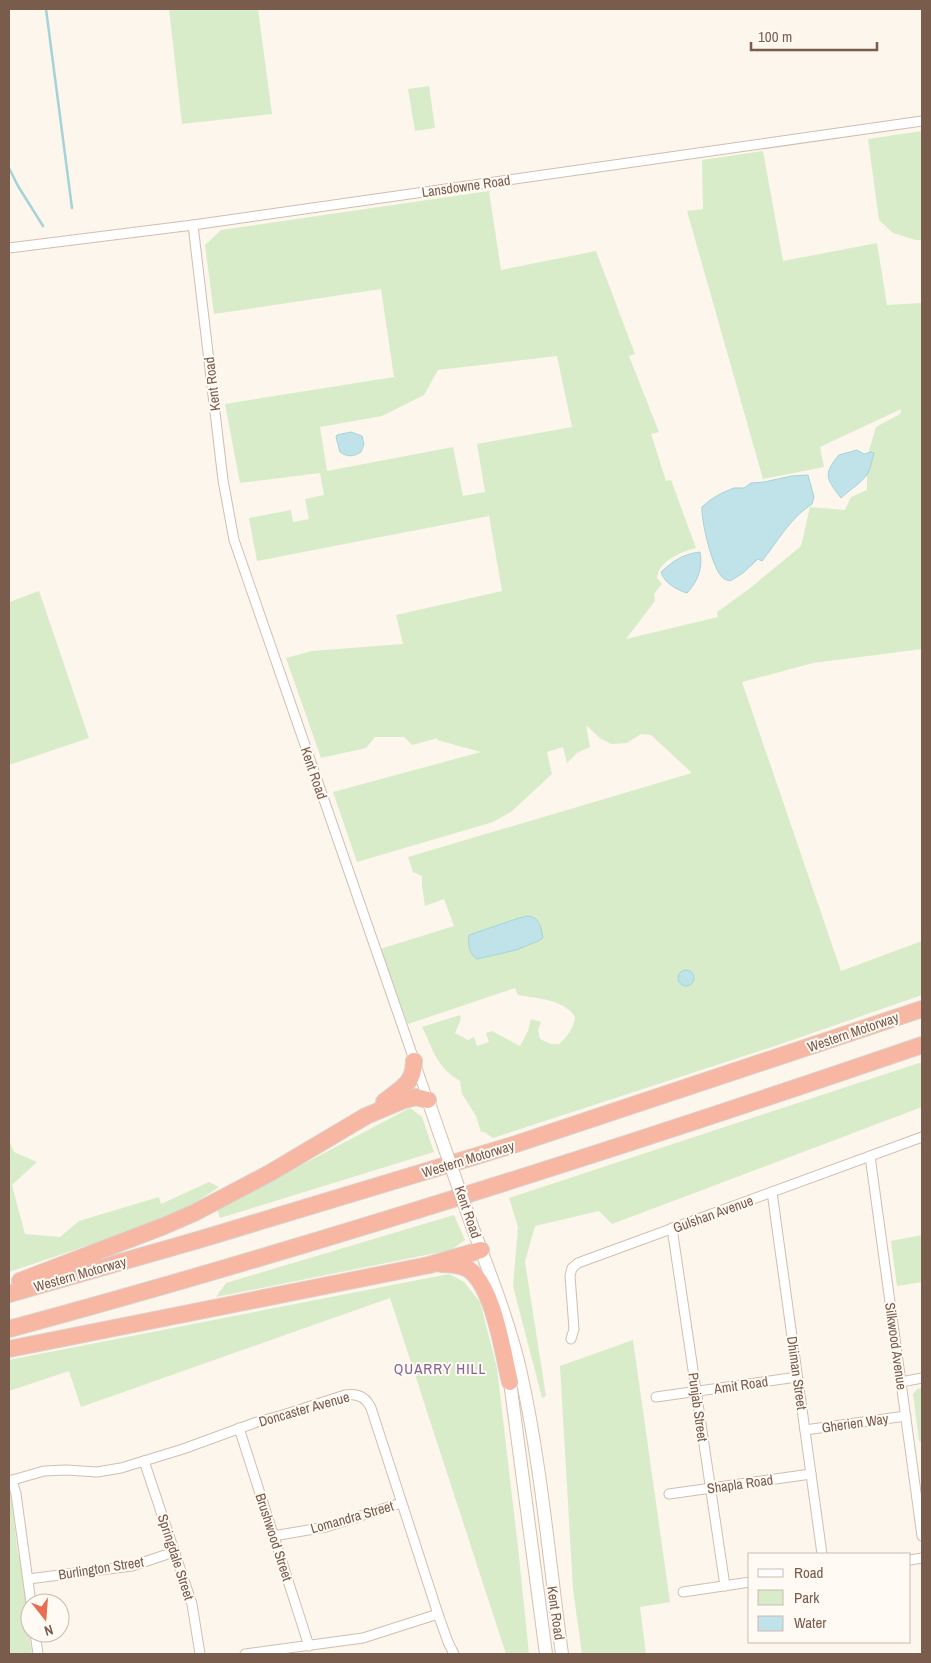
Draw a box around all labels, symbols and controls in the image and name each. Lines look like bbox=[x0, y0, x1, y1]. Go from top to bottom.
scale bar bbox=[751, 20, 877, 52]
text: 100 m bbox=[758, 26, 792, 47]
street label: Lansdowne Road bbox=[421, 171, 511, 201]
street label: Kent Road bbox=[200, 356, 224, 412]
street label: Kent Road bbox=[297, 744, 331, 802]
street label: Western Motorway bbox=[805, 1008, 901, 1056]
street label: Western Motorway bbox=[420, 1136, 517, 1182]
street label: Kent Road bbox=[451, 1183, 485, 1241]
street label: Gulshan Avenue bbox=[670, 1191, 756, 1237]
street label: Western Motorway bbox=[32, 1252, 129, 1296]
street label: Silkwood Avenue bbox=[881, 1301, 911, 1391]
street label: Dhiman Street bbox=[783, 1335, 811, 1411]
district label: QUARRY HILL bbox=[394, 1358, 486, 1379]
street label: Punjab Street bbox=[684, 1371, 712, 1443]
street label: Amit Road bbox=[712, 1372, 769, 1398]
street label: Doncaster Avenue bbox=[257, 1387, 351, 1431]
street label: Gherien Way bbox=[820, 1409, 890, 1437]
street label: Shapla Road bbox=[706, 1470, 774, 1498]
street label: Brushwood Street bbox=[251, 1491, 297, 1583]
street label: Lomandra Street bbox=[308, 1497, 396, 1537]
street label: Springdale Street bbox=[154, 1512, 198, 1602]
street label: Burlington Street bbox=[57, 1552, 145, 1584]
legend bbox=[748, 1553, 911, 1643]
text: Road bbox=[794, 1562, 823, 1583]
street label: Kent Road bbox=[543, 1585, 569, 1641]
text: Park bbox=[794, 1587, 820, 1608]
north arrow bbox=[20, 1593, 70, 1643]
text: Water bbox=[794, 1612, 826, 1633]
text: N bbox=[42, 1621, 55, 1640]

